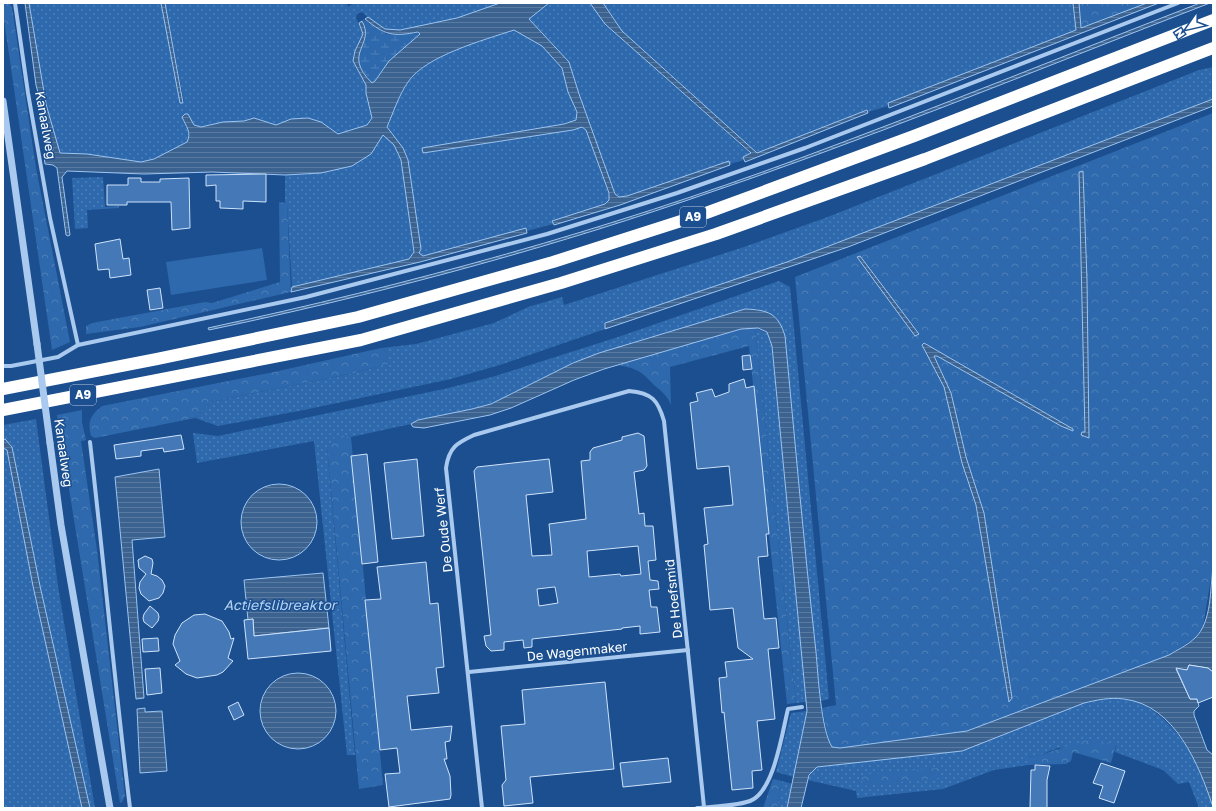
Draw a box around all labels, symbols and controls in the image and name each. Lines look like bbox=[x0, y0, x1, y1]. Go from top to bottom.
north arrow bbox=[1168, 8, 1208, 48]
text: N bbox=[1172, 27, 1187, 41]
street label: Kanaalweg bbox=[32, 90, 60, 160]
road number: A9 bbox=[680, 207, 706, 227]
road number: A9 bbox=[70, 385, 96, 405]
street label: Kanaalweg bbox=[51, 418, 77, 488]
street label: De Oude Werf bbox=[431, 486, 455, 573]
street label: De Hoefsmid bbox=[661, 559, 685, 639]
water label: Actiefslibreaktor bbox=[224, 596, 339, 613]
street label: De Wagenmaker bbox=[526, 638, 628, 664]

